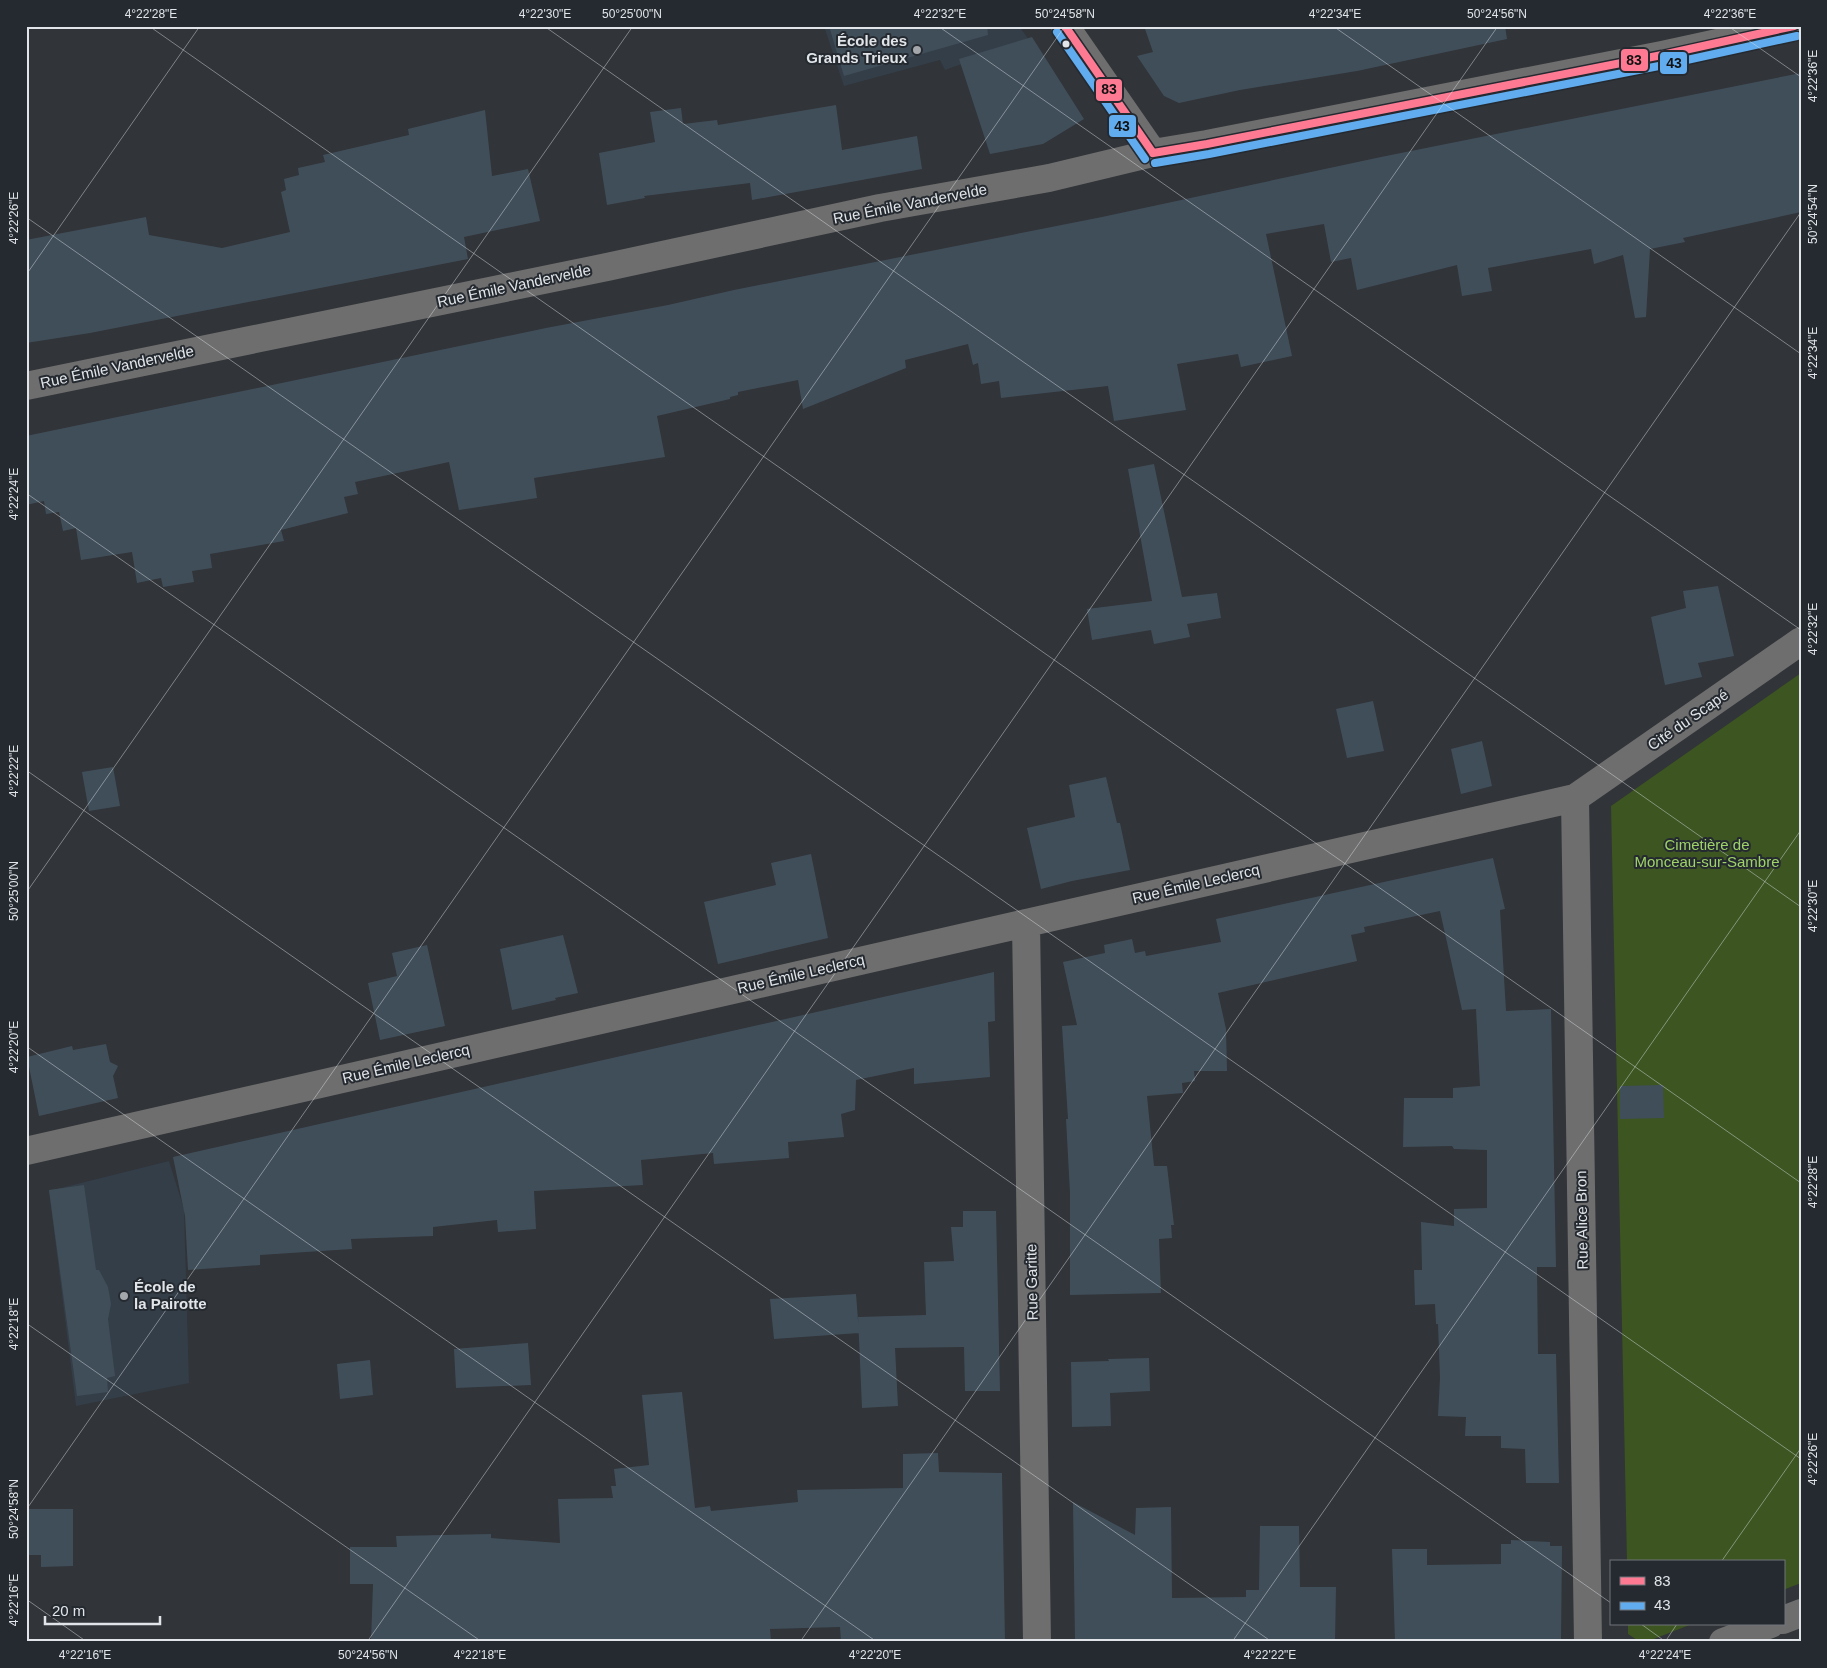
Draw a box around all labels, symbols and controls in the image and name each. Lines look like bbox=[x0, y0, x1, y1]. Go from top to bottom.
text: 4°22'28"E bbox=[125, 7, 177, 21]
text: 4°22'30"E bbox=[519, 7, 571, 21]
text: 50°25'00"N bbox=[602, 7, 662, 21]
text: 4°22'32"E bbox=[914, 7, 966, 21]
text: 50°24'58"N bbox=[1035, 7, 1095, 21]
text: 4°22'34"E bbox=[1309, 7, 1361, 21]
text: 50°24'56"N bbox=[1467, 7, 1527, 21]
text: 4°22'36"E bbox=[1704, 7, 1756, 21]
place label: École des Grands Trieux bbox=[806, 32, 908, 66]
unlabelled marker bbox=[1061, 39, 1071, 49]
marker: École des Grands Trieux bbox=[911, 44, 923, 56]
line badge: 83 bbox=[1620, 48, 1649, 72]
text: 4°22'36"E bbox=[1806, 50, 1820, 102]
line badge: 43 bbox=[1659, 51, 1688, 75]
text: 83 bbox=[1626, 52, 1642, 68]
text: 43 bbox=[1666, 55, 1682, 71]
line badge: 83 bbox=[1095, 78, 1123, 102]
text: 83 bbox=[1101, 81, 1117, 97]
line badge: 43 bbox=[1108, 114, 1137, 138]
text: 43 bbox=[1114, 118, 1130, 134]
street label: Rue Émile Vandervelde bbox=[831, 180, 988, 227]
text: 50°24'54"N bbox=[1806, 184, 1820, 244]
text: 4°22'26"E bbox=[7, 192, 21, 244]
street label: Rue Émile Vandervelde bbox=[436, 261, 592, 310]
text: 4°22'34"E bbox=[1806, 327, 1820, 379]
street label: Rue Émile Vandervelde bbox=[39, 342, 195, 391]
text: 4°22'24"E bbox=[7, 468, 21, 520]
text: 4°22'32"E bbox=[1806, 603, 1820, 655]
street label: Cité du Scapé bbox=[1644, 686, 1731, 754]
text: 4°22'22"E bbox=[7, 745, 21, 797]
park label: Cimetière de Monceau-sur-Sambre bbox=[1634, 836, 1780, 870]
text: 50°25'00"N bbox=[7, 861, 21, 921]
street label: Rue Émile Leclercq bbox=[1131, 861, 1261, 906]
text: 4°22'30"E bbox=[1806, 880, 1820, 932]
street label: Rue Émile Leclercq bbox=[736, 951, 866, 996]
text: 4°22'20"E bbox=[7, 1021, 21, 1073]
street label: Rue Émile Leclercq bbox=[341, 1041, 471, 1086]
text: 4°22'28"E bbox=[1806, 1156, 1820, 1208]
street label: Rue Alice Bron bbox=[1572, 1170, 1591, 1270]
street label: Rue Garitte bbox=[1022, 1244, 1041, 1321]
place label: École de la Pairotte bbox=[134, 1278, 207, 1312]
marker: École de la Pairotte bbox=[118, 1290, 130, 1302]
text: 4°22'18"E bbox=[7, 1298, 21, 1350]
text: 4°22'26"E bbox=[1806, 1433, 1820, 1485]
text: 50°24'58"N bbox=[7, 1479, 21, 1539]
legend bbox=[1610, 1560, 1784, 1626]
text: 83 bbox=[1654, 1572, 1671, 1589]
text: 4°22'16"E bbox=[7, 1574, 21, 1626]
scale bar bbox=[45, 1593, 160, 1625]
text: 43 bbox=[1654, 1596, 1671, 1613]
text: 20 m bbox=[52, 1602, 85, 1619]
text: 4°22'16"E bbox=[59, 1648, 111, 1662]
text: 50°24'56"N bbox=[338, 1648, 398, 1662]
text: 4°22'18"E bbox=[454, 1648, 506, 1662]
text: 4°22'20"E bbox=[849, 1648, 901, 1662]
text: 4°22'22"E bbox=[1244, 1648, 1296, 1662]
text: 4°22'24"E bbox=[1639, 1648, 1691, 1662]

